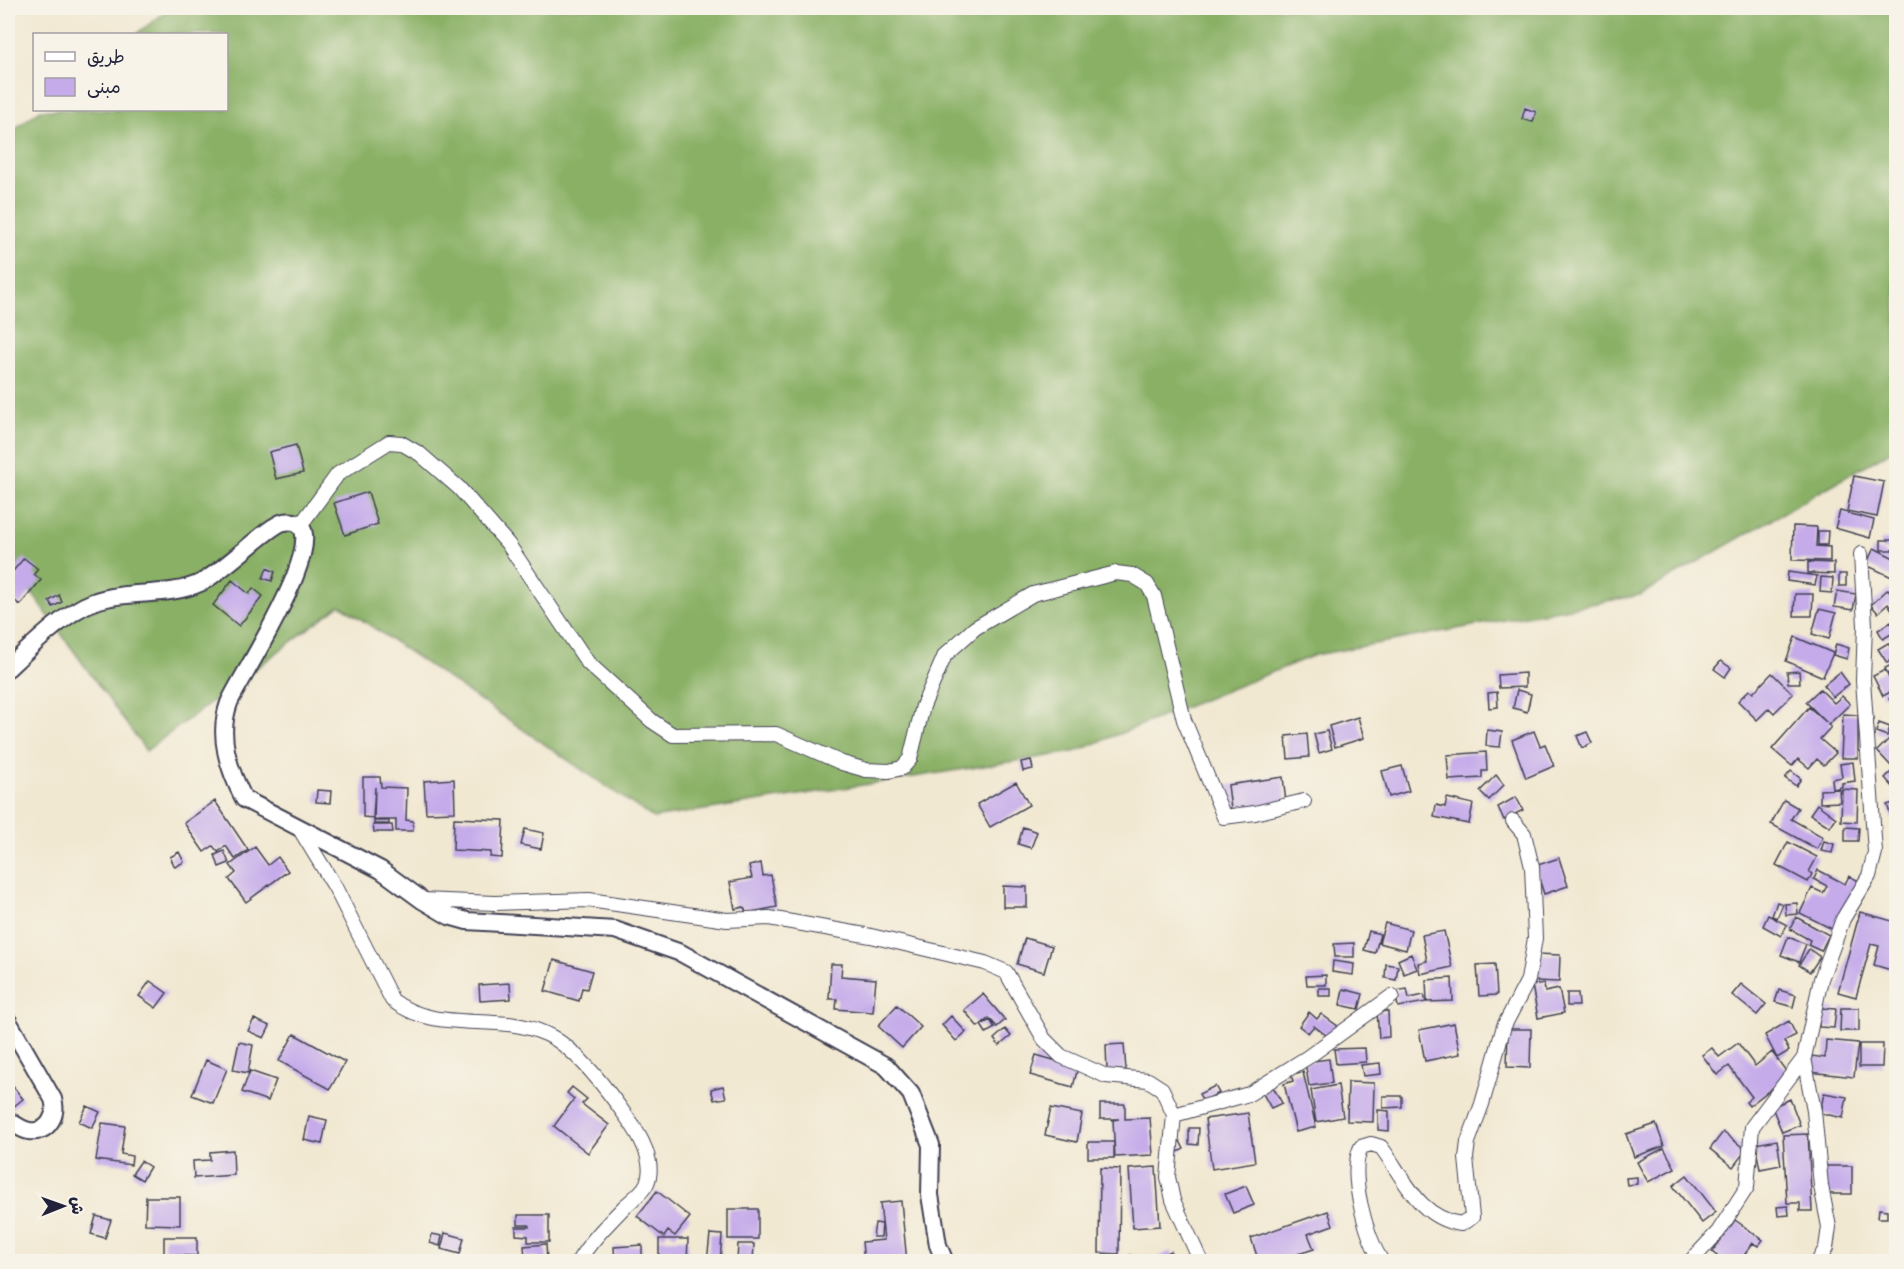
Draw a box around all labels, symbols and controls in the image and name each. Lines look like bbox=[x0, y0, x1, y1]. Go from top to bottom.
legend bbox=[33, 33, 228, 111]
text: طريق bbox=[87, 45, 125, 68]
text: مبنى bbox=[87, 75, 121, 98]
north arrow bbox=[33, 1176, 93, 1236]
text: ش bbox=[68, 1197, 88, 1215]

